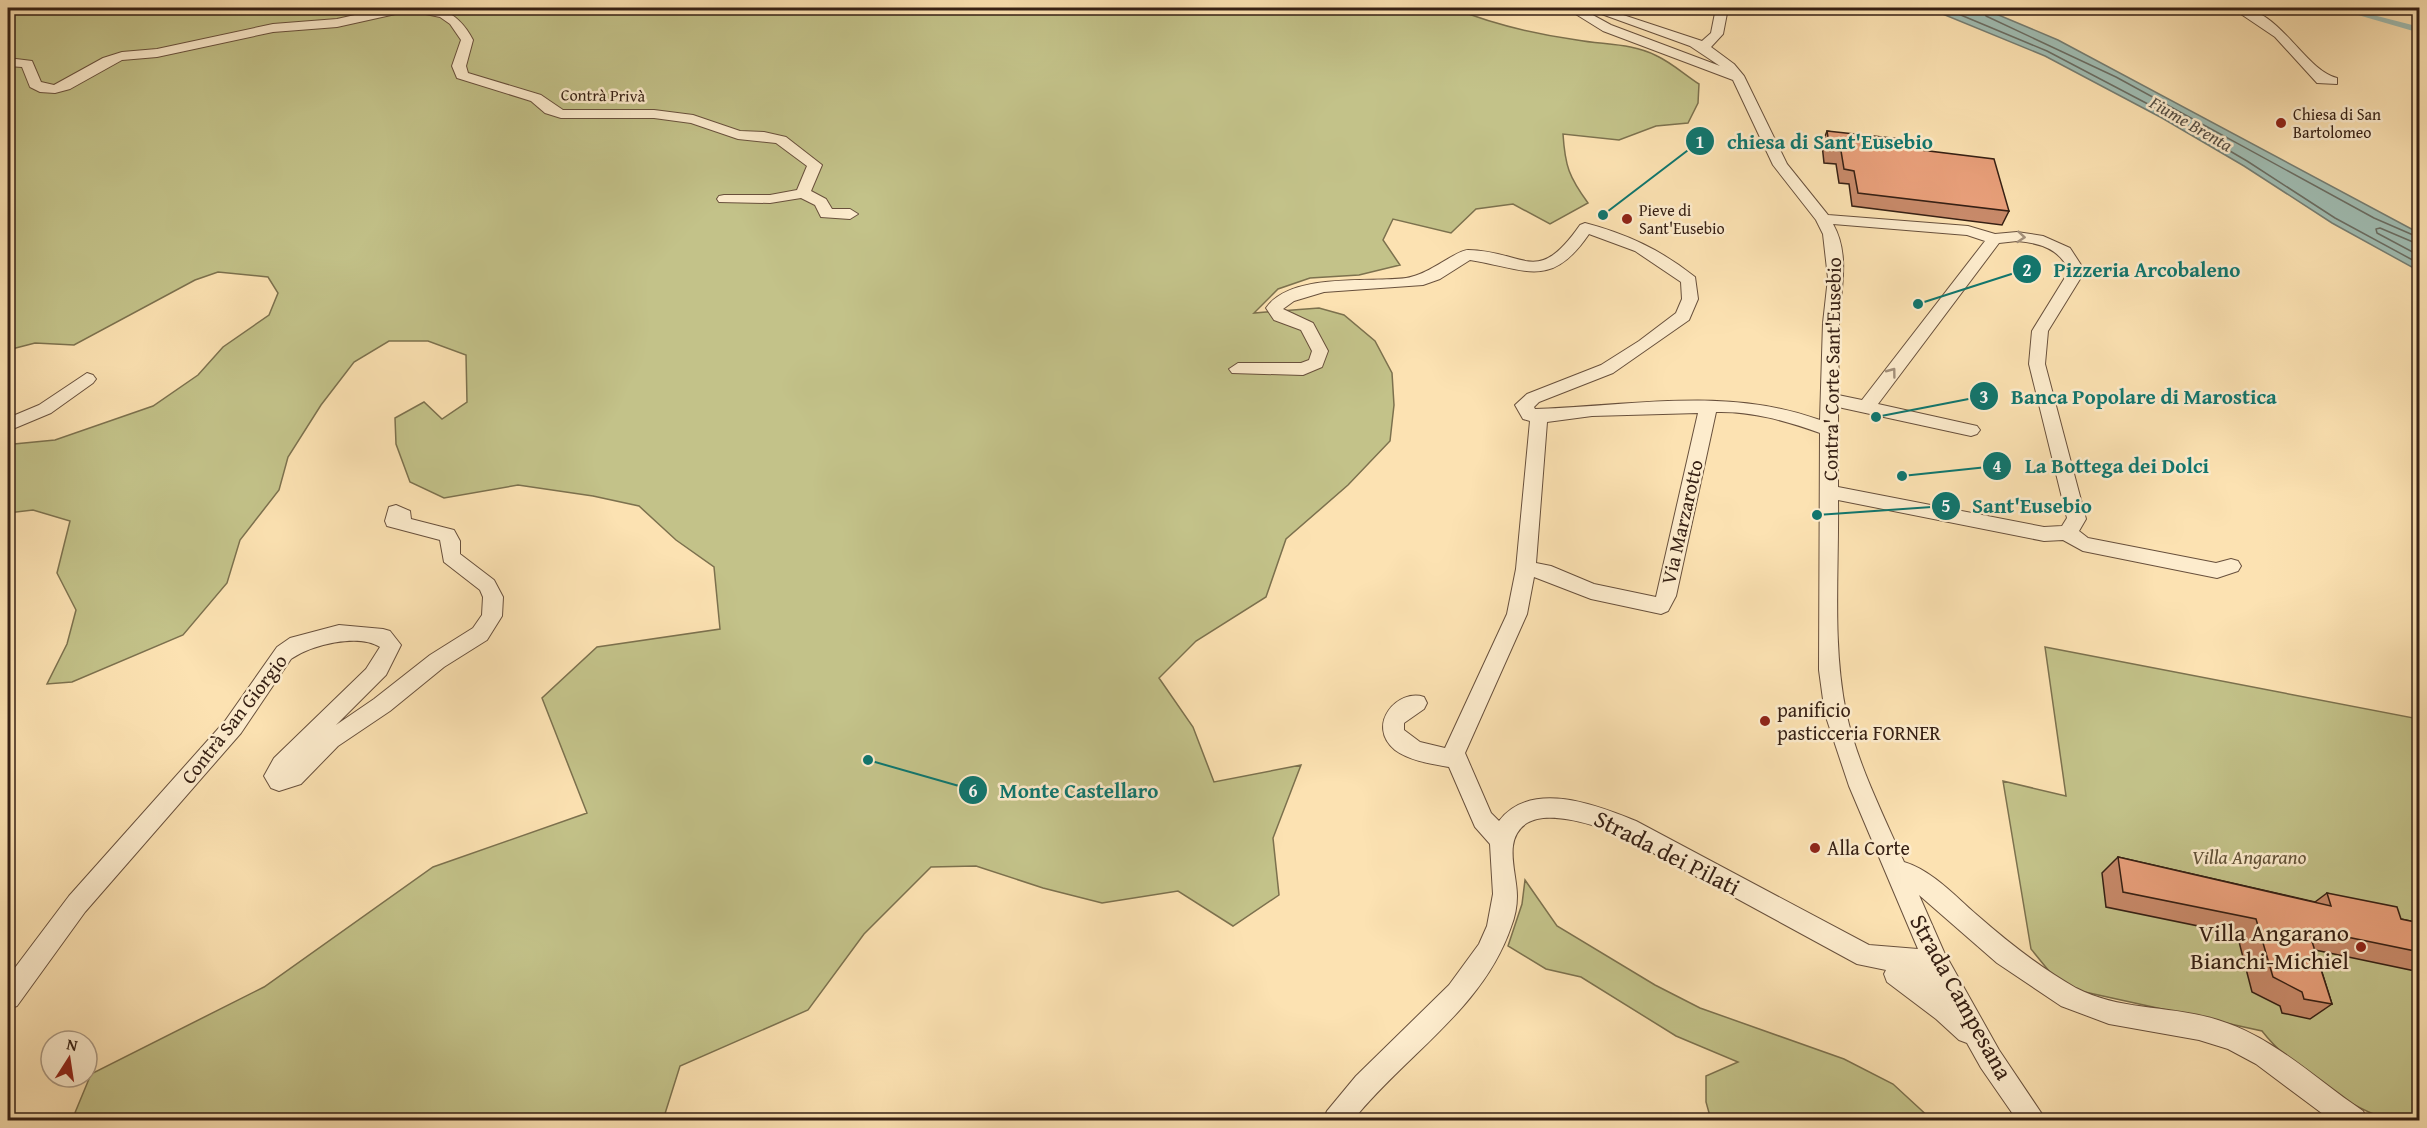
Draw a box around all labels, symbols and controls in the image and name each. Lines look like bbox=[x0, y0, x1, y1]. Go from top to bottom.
street label: Contrà Privà bbox=[561, 82, 646, 108]
water label: Fiume Brenta bbox=[2144, 88, 2238, 159]
place label: Chiesa di San Bartolomeo bbox=[2293, 102, 2381, 144]
marker: Chiesa di San Bartolomeo bbox=[2274, 116, 2288, 130]
callout: chiesa di Sant'Eusebio bbox=[1685, 122, 1945, 161]
text: chiesa di Sant'Eusebio bbox=[1727, 126, 1933, 157]
text: 1 bbox=[1695, 128, 1705, 155]
place label: Pieve di Sant'Eusebio bbox=[1639, 198, 1725, 240]
marker: Pieve di Sant'Eusebio bbox=[1620, 212, 1634, 226]
one-way arrow bbox=[2016, 230, 2025, 243]
callout: Pizzeria Arcobaleno bbox=[2012, 250, 2252, 289]
text: Pizzeria Arcobaleno bbox=[2054, 254, 2240, 285]
text: 2 bbox=[2022, 256, 2032, 283]
street label: Contra' Corte Sant'Eusebio bbox=[1815, 257, 1848, 481]
one-way arrow bbox=[1885, 368, 1896, 379]
callout: Banca Popolare di Marostica bbox=[1969, 377, 2289, 416]
text: Banca Popolare di Marostica bbox=[2011, 381, 2277, 412]
text: 3 bbox=[1979, 383, 1989, 410]
callout: La Bottega dei Dolci bbox=[1982, 446, 2221, 485]
text: La Bottega dei Dolci bbox=[2025, 450, 2210, 481]
text: 4 bbox=[1992, 452, 2002, 479]
street label: Via Marzarotto bbox=[1653, 457, 1710, 587]
callout: Sant'Eusebio bbox=[1931, 486, 2104, 525]
text: Sant'Eusebio bbox=[1972, 490, 2092, 521]
text: 5 bbox=[1941, 492, 1951, 519]
street label: Contrà San Giorgio bbox=[174, 648, 294, 790]
place label: panificio pasticceria FORNER bbox=[1777, 695, 1941, 747]
marker: panificio pasticceria FORNER bbox=[1758, 714, 1772, 728]
callout: Monte Castellaro bbox=[958, 771, 1171, 810]
text: Monte Castellaro bbox=[1000, 775, 1158, 806]
text: 6 bbox=[968, 777, 978, 804]
street label: Strada dei Pilati bbox=[1588, 801, 1747, 905]
place label: Alla Corte bbox=[1827, 833, 1910, 862]
marker: Alla Corte bbox=[1808, 841, 1822, 855]
park label: Villa Angarano bbox=[2192, 842, 2307, 871]
street label: Strada Campesana bbox=[1901, 908, 2022, 1087]
place label: Villa Angarano Bianchi-Michiel bbox=[2190, 915, 2349, 978]
marker: Villa Angarano Bianchi-Michiel bbox=[2354, 940, 2368, 954]
north arrow bbox=[39, 1029, 99, 1089]
text: N bbox=[64, 1031, 80, 1057]

